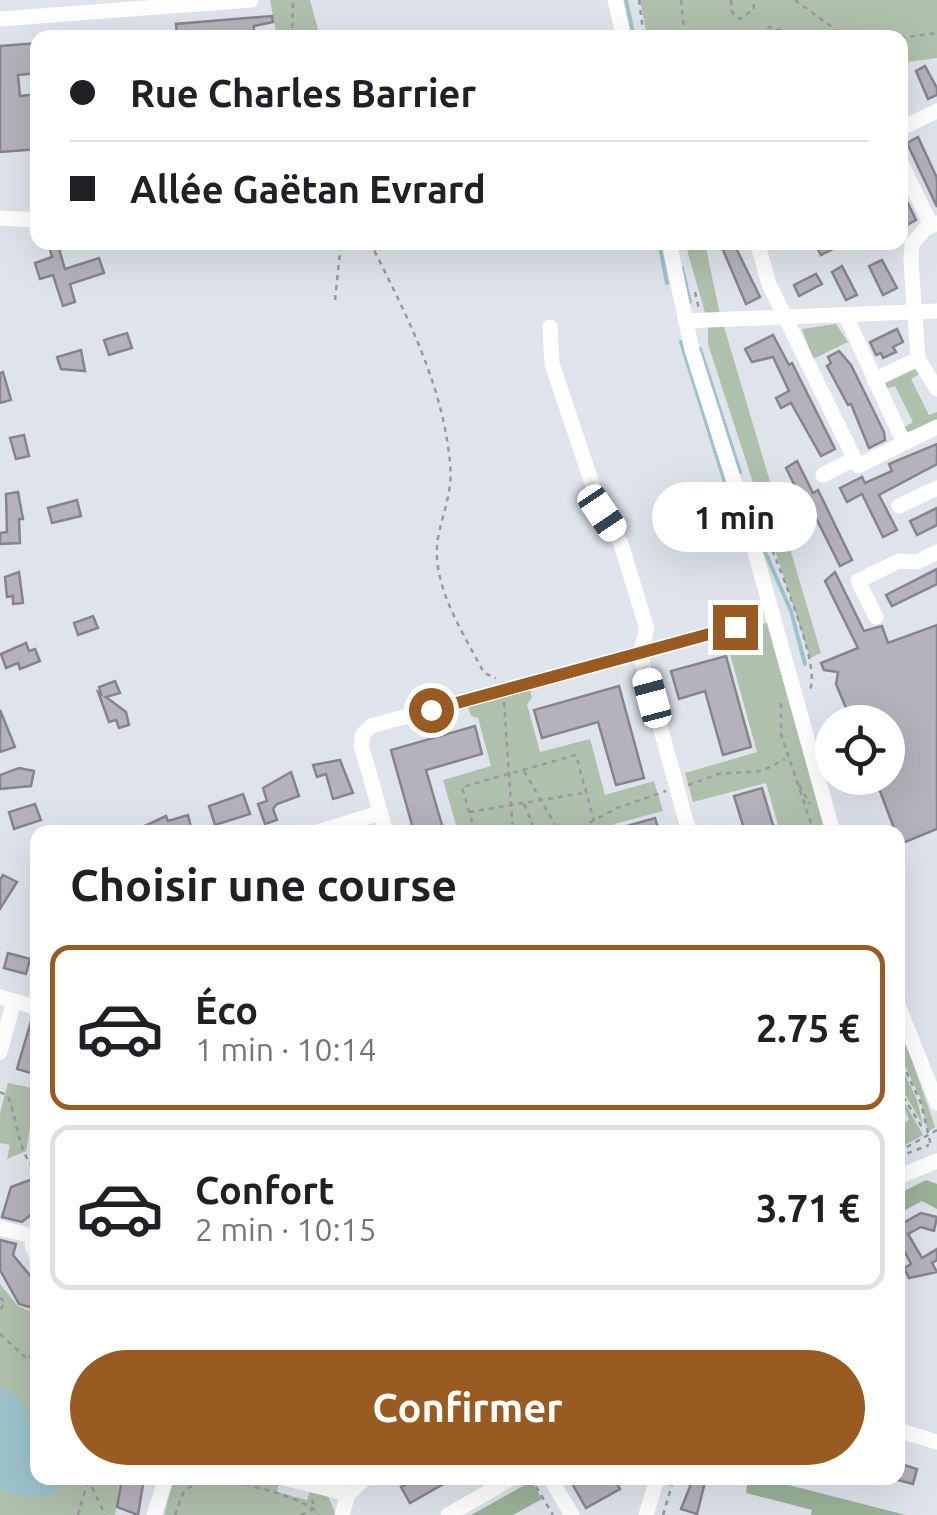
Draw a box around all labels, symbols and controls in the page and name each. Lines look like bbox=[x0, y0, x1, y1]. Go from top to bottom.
text: Rue Charles Barrier bbox=[130, 72, 476, 114]
text: Allée Gaëtan Evrard bbox=[130, 168, 486, 210]
car bbox=[573, 480, 631, 546]
callout: 1 min bbox=[652, 482, 818, 552]
text: 1 min bbox=[694, 499, 775, 535]
route end bbox=[713, 605, 758, 650]
car bbox=[630, 665, 674, 731]
route start bbox=[409, 688, 454, 733]
map controls bbox=[815, 705, 905, 795]
button: locate bbox=[815, 705, 905, 795]
text: Choisir une course bbox=[70, 859, 457, 910]
icon: car bbox=[75, 983, 165, 1073]
text: Éco bbox=[195, 989, 258, 1031]
text: 2.75 € bbox=[756, 1007, 860, 1049]
text: 1 min · 10:14 bbox=[195, 1031, 377, 1067]
icon: car bbox=[75, 1163, 165, 1253]
text: Confort bbox=[195, 1169, 334, 1211]
text: 3.71 € bbox=[756, 1187, 860, 1229]
text: 2 min · 10:15 bbox=[195, 1211, 377, 1247]
button: Confirmer bbox=[70, 1350, 865, 1465]

